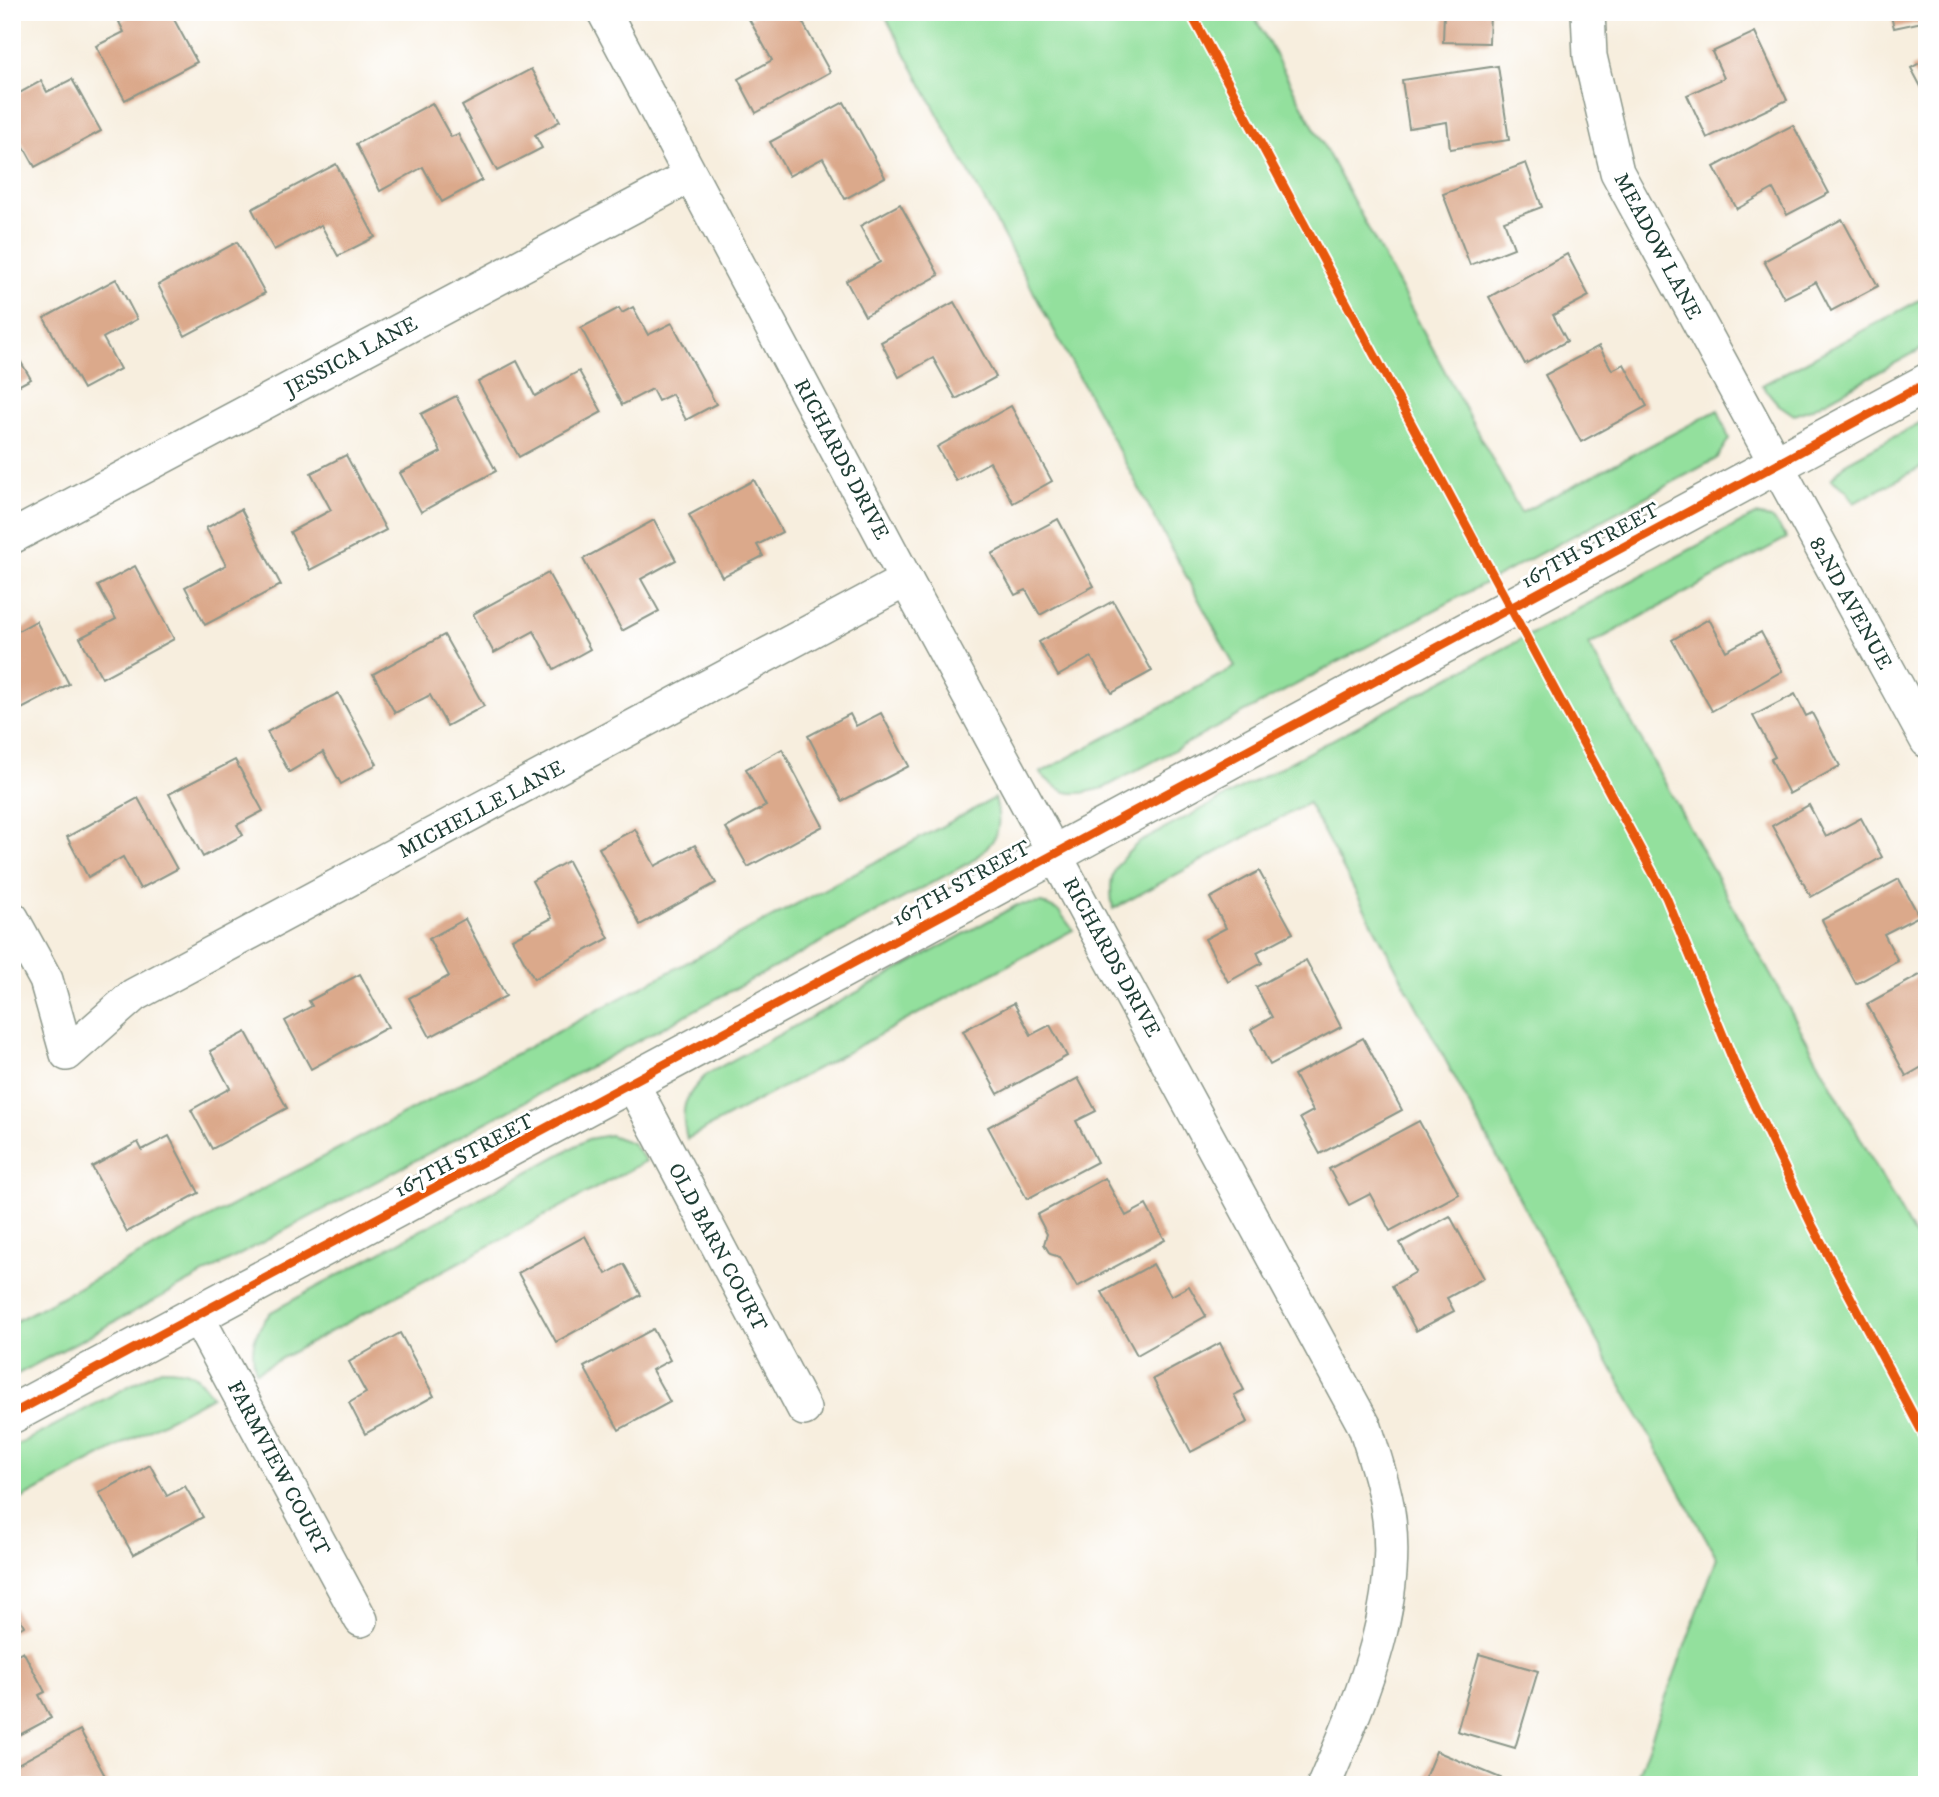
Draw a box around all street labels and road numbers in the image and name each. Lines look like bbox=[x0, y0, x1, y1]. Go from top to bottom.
street label: MEADOW LANE bbox=[1608, 169, 1707, 324]
street label: JESSICA LANE bbox=[279, 311, 422, 404]
street label: RICHARDS DRIVE bbox=[788, 374, 895, 545]
street label: 167TH STREET bbox=[1517, 497, 1664, 595]
street label: 82ND AVENUE bbox=[1803, 533, 1897, 674]
street label: MICHELLE LANE bbox=[394, 755, 569, 865]
street label: 167TH STREET bbox=[888, 835, 1035, 933]
street label: RICHARDS DRIVE bbox=[1056, 873, 1166, 1042]
street label: 167TH STREET bbox=[390, 1108, 539, 1204]
street label: OLD BARN COURT bbox=[662, 1159, 773, 1336]
street label: FARMVIEW COURT bbox=[221, 1377, 335, 1560]

